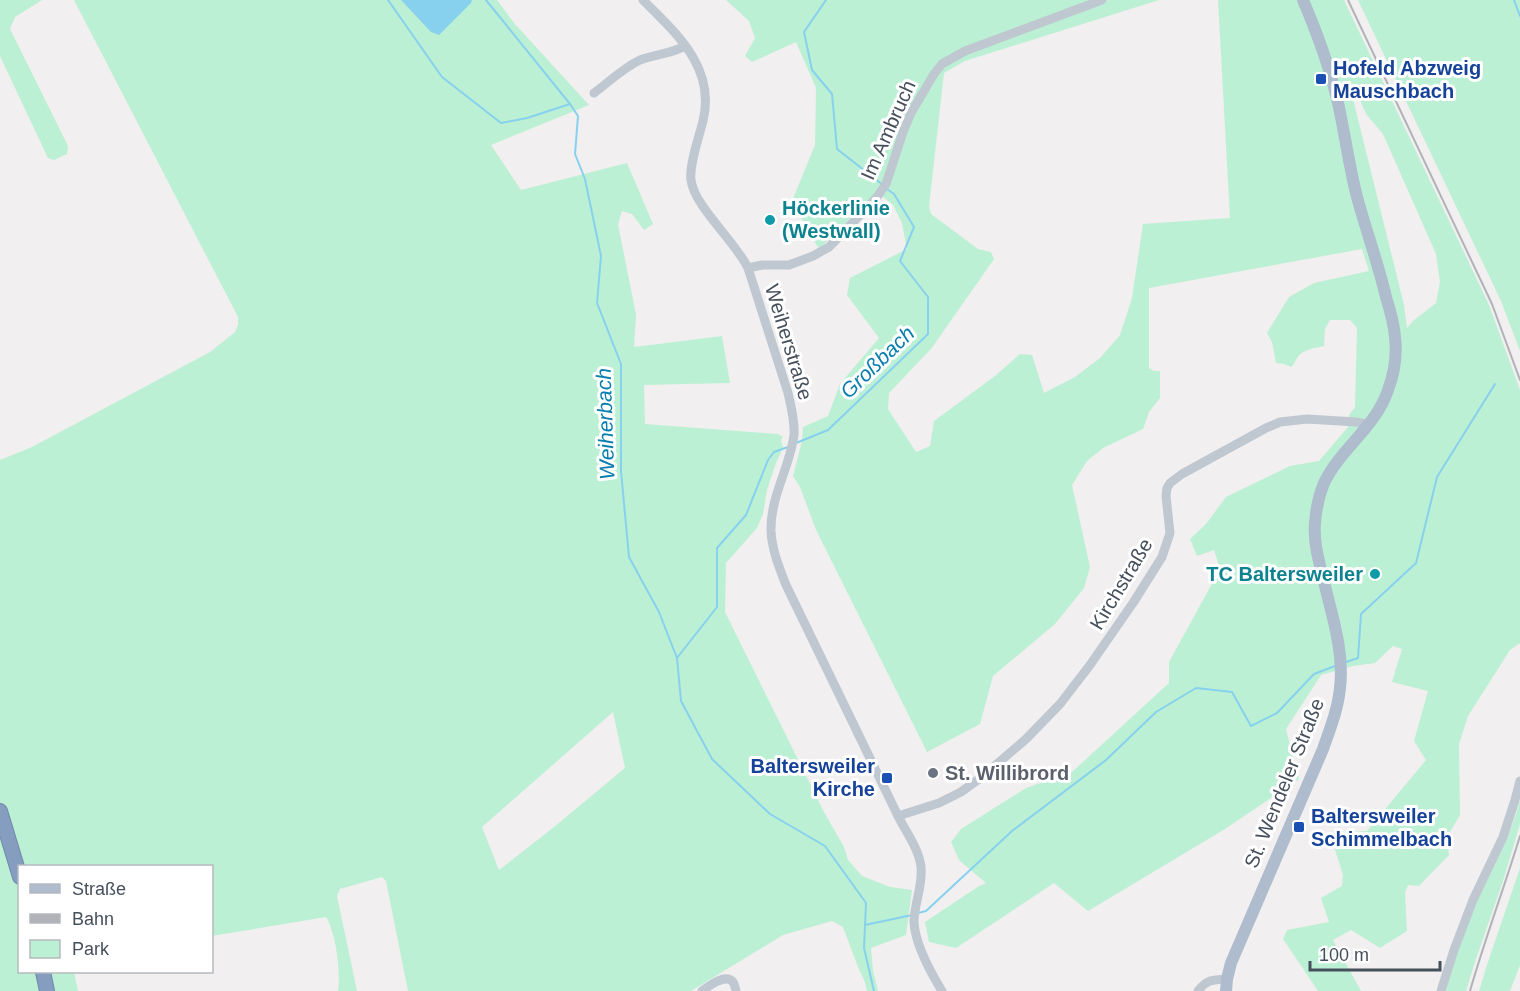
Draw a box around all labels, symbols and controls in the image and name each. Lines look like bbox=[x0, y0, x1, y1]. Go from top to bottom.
place label: Hofeld Abzweig Mauschbach bbox=[1333, 57, 1481, 102]
marker: Hofeld Abzweig Mauschbach bbox=[1314, 72, 1328, 86]
street label: Im Ambruch bbox=[856, 77, 920, 183]
place label: Höckerlinie (Westwall) bbox=[782, 197, 890, 242]
marker: Höckerlinie (Westwall) bbox=[763, 213, 777, 227]
street label: Weiherstraße bbox=[761, 282, 817, 402]
water label: Großbach bbox=[835, 321, 919, 403]
water label: Weiherbach bbox=[592, 368, 618, 480]
street label: Kirchstraße bbox=[1085, 535, 1157, 633]
place label: TC Baltersweiler bbox=[1206, 563, 1363, 585]
marker: TC Baltersweiler bbox=[1368, 567, 1382, 581]
street label: St. Wendeler Straße bbox=[1240, 695, 1328, 871]
place label: Baltersweiler Kirche bbox=[750, 755, 875, 800]
place label: St. Willibrord bbox=[945, 762, 1069, 784]
marker: St. Willibrord bbox=[926, 766, 940, 780]
marker: Baltersweiler Kirche bbox=[880, 771, 894, 785]
place label: Baltersweiler Schimmelbach bbox=[1311, 805, 1452, 850]
marker: Baltersweiler Schimmelbach bbox=[1292, 820, 1306, 834]
legend bbox=[18, 865, 213, 973]
text: Straße bbox=[72, 879, 126, 899]
text: Bahn bbox=[72, 909, 114, 929]
scale bar bbox=[1310, 934, 1440, 972]
text: Park bbox=[72, 939, 110, 959]
text: 100 m bbox=[1319, 945, 1369, 965]

